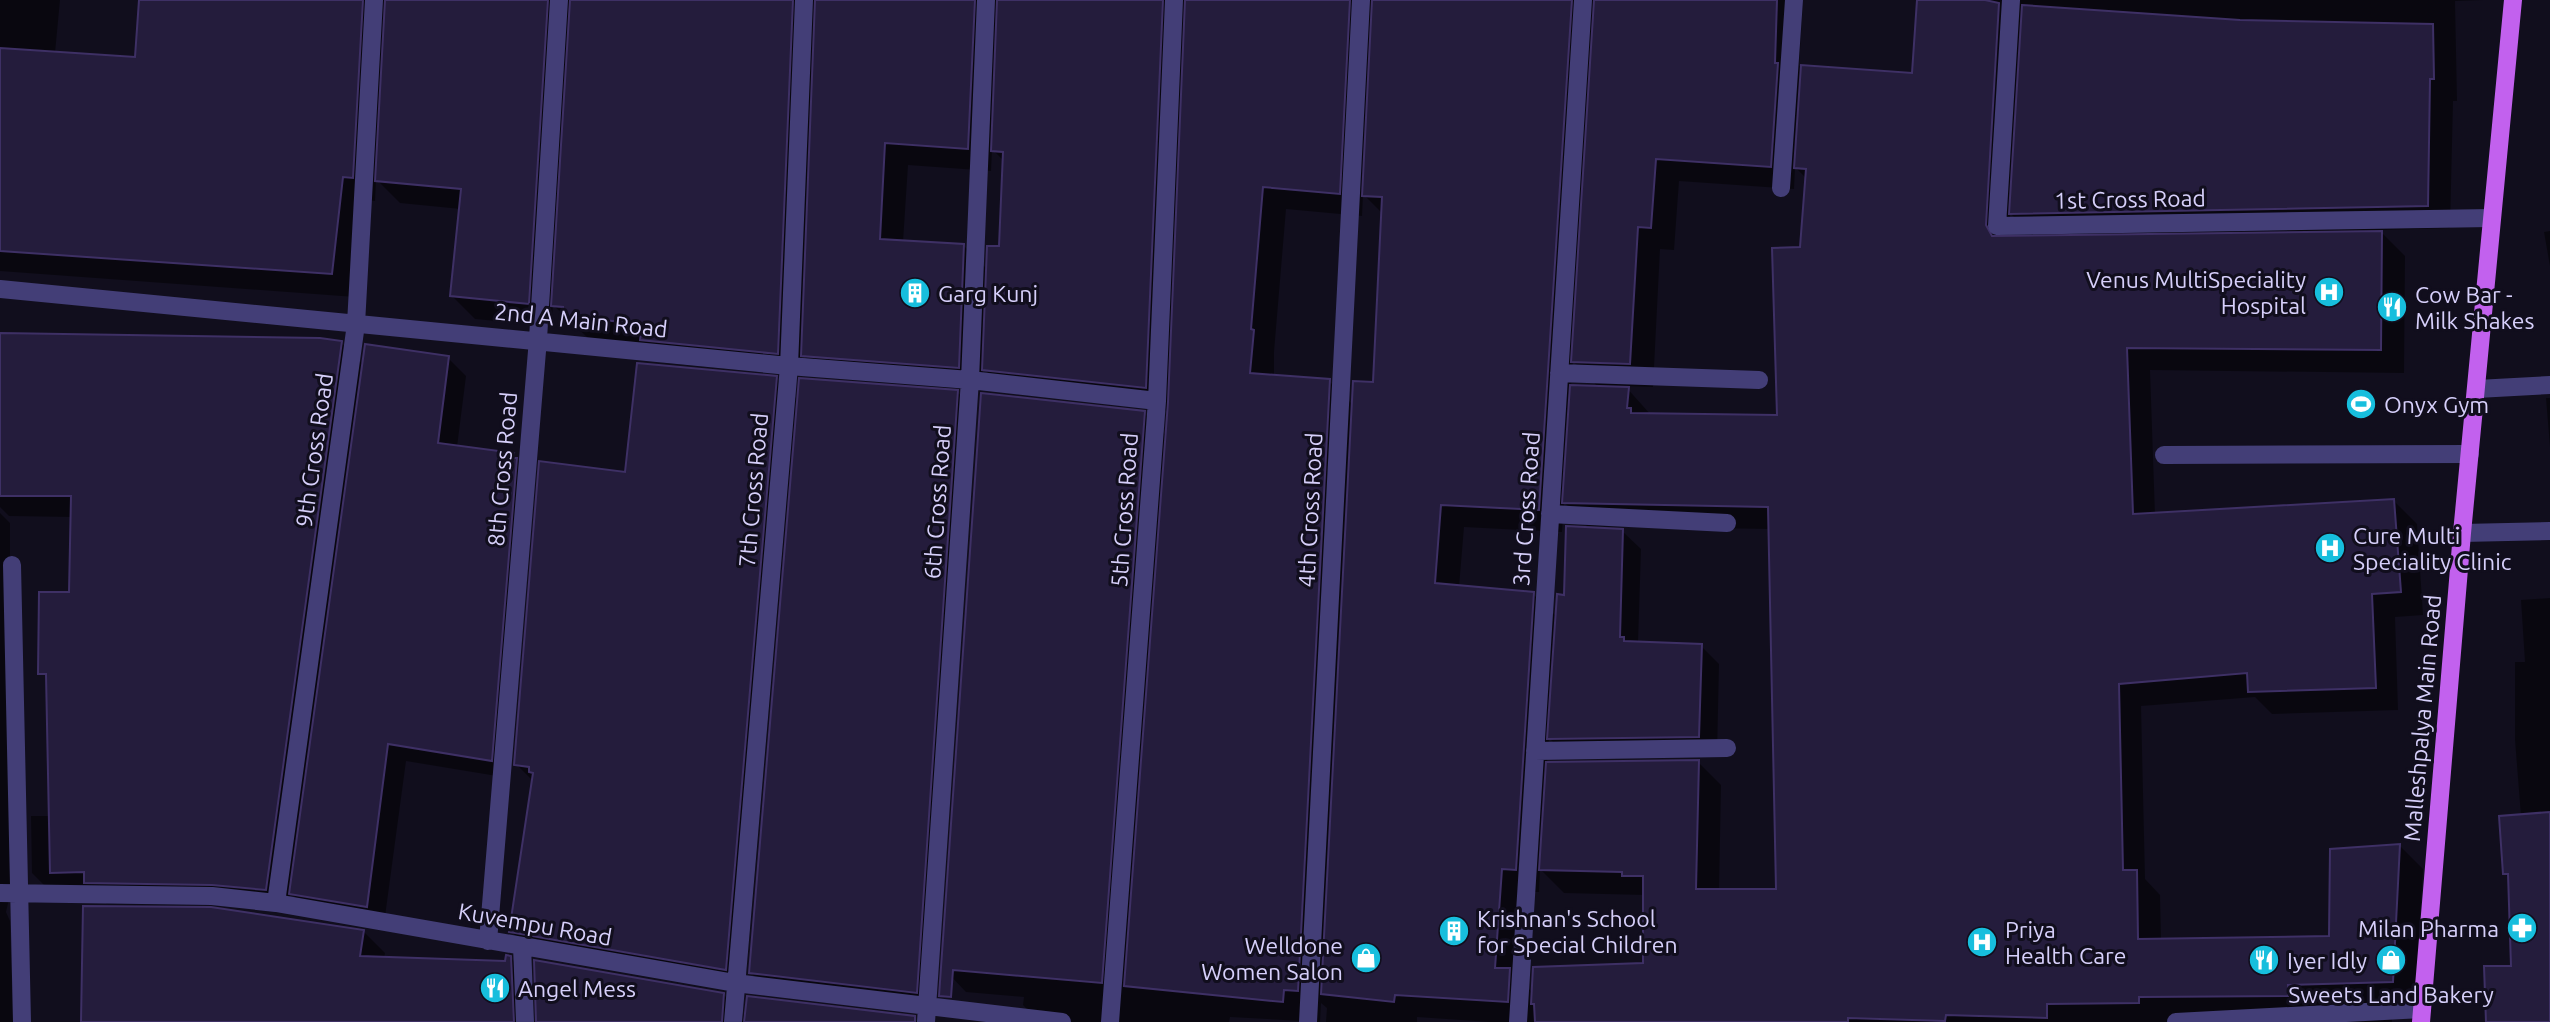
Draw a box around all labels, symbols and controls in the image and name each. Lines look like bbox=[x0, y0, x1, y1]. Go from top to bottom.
street label: 1st Cross Road bbox=[2054, 185, 2206, 213]
place label: Venus MultiSpeciality Hospital bbox=[2086, 267, 2306, 318]
hospital icon: Venus MultiSpeciality Hospital bbox=[2312, 275, 2346, 309]
building icon: Garg Kunj bbox=[898, 276, 932, 310]
place label: Garg Kunj bbox=[938, 281, 1038, 306]
place label: Cow Bar - Milk Shakes bbox=[2415, 282, 2534, 333]
restaurant icon: Cow Bar - Milk Shakes bbox=[2375, 290, 2409, 324]
street label: 2nd A Main Road bbox=[493, 298, 669, 342]
street label: 9th Cross Road bbox=[291, 372, 337, 528]
sports icon: Onyx Gym bbox=[2344, 387, 2378, 421]
street label: 8th Cross Road bbox=[483, 391, 521, 547]
place label: Onyx Gym bbox=[2384, 392, 2489, 417]
street label: 7th Cross Road bbox=[734, 412, 772, 568]
street label: 6th Cross Road bbox=[919, 424, 955, 580]
street label: 3rd Cross Road bbox=[1508, 431, 1544, 587]
street label: 5th Cross Road bbox=[1106, 432, 1142, 588]
street label: 4th Cross Road bbox=[1293, 432, 1327, 588]
place label: Cure Multi Speciality Clinic bbox=[2353, 523, 2512, 574]
hospital icon: Cure Multi Speciality Clinic bbox=[2313, 531, 2347, 565]
street label: Malleshpalya Main Road bbox=[2399, 593, 2445, 843]
street label: Kuvempu Road bbox=[456, 898, 614, 950]
place label: Krishnan's School for Special Children bbox=[1477, 906, 1678, 957]
pharmacy icon: Milan Pharma bbox=[2505, 911, 2539, 945]
building icon: Krishnan's School for Special Children bbox=[1437, 914, 1471, 948]
place label: Milan Pharma bbox=[2358, 916, 2499, 941]
place label: Priya Health Care bbox=[2005, 917, 2126, 968]
hospital icon: Priya Health Care bbox=[1965, 925, 1999, 959]
place label: Welldone Women Salon bbox=[1201, 933, 1343, 984]
shop icon: Welldone Women Salon bbox=[1349, 941, 1383, 975]
restaurant icon: Iyer Idly bbox=[2247, 943, 2281, 977]
shop icon: Sweets Land Bakery bbox=[2374, 943, 2408, 977]
place label: Iyer Idly bbox=[2287, 948, 2367, 973]
restaurant icon: Angel Mess bbox=[478, 971, 512, 1005]
place label: Angel Mess bbox=[518, 976, 636, 1001]
place label: Sweets Land Bakery bbox=[2288, 982, 2494, 1007]

